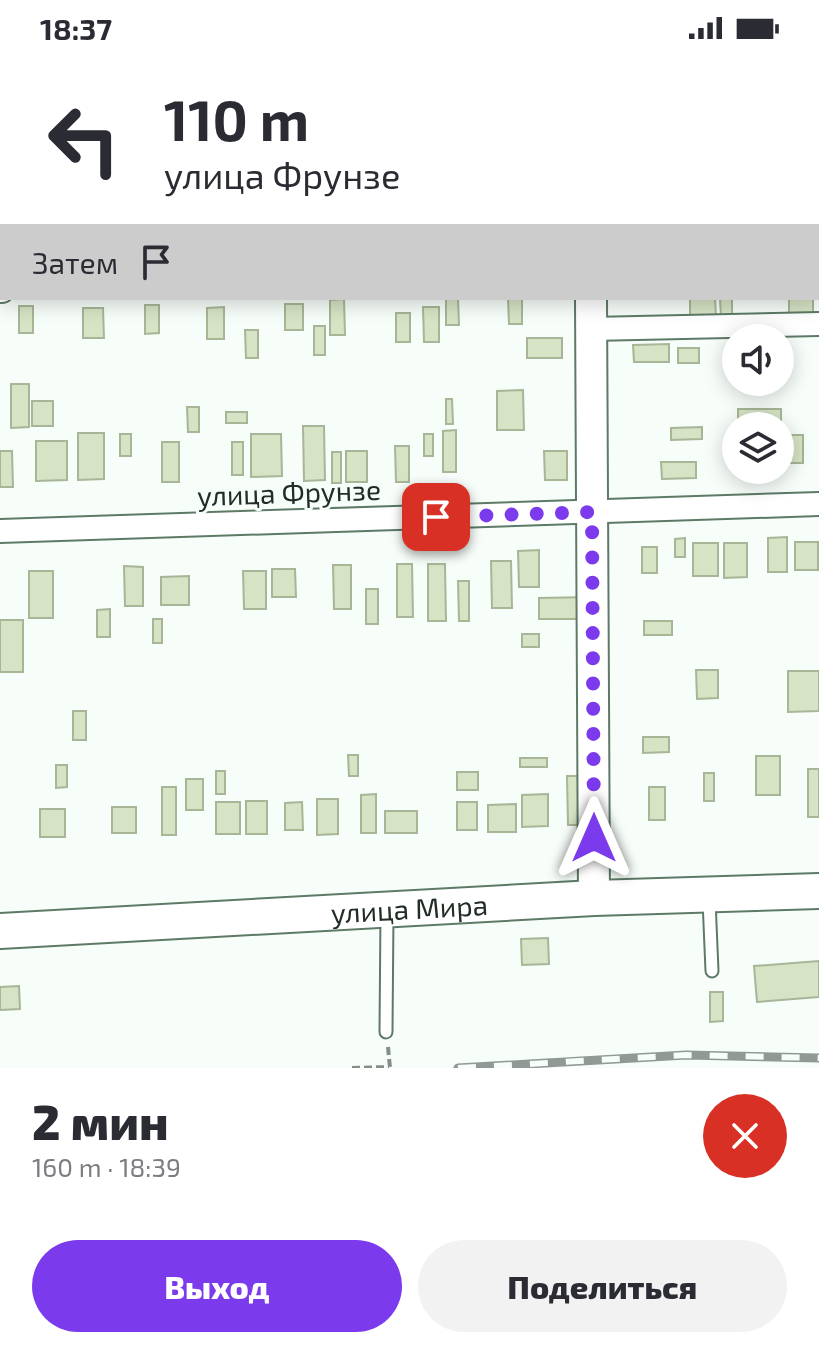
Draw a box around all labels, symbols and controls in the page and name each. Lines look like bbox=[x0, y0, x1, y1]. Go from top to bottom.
text: 18:37 bbox=[40, 10, 112, 46]
text: 110 m bbox=[164, 85, 309, 152]
icon: left bbox=[32, 88, 136, 192]
text: улица Фрунзе bbox=[164, 153, 400, 196]
icon: arrive bbox=[134, 240, 178, 284]
text: Затем bbox=[32, 244, 118, 280]
map controls bbox=[722, 324, 794, 484]
button: sound bbox=[722, 324, 794, 396]
button: layers bbox=[722, 412, 794, 484]
street label: улица Фрунзе bbox=[197, 472, 381, 512]
pin bbox=[402, 483, 470, 551]
icon: arrive bbox=[414, 495, 458, 539]
position arrow bbox=[552, 796, 636, 880]
street label: улица Мира bbox=[330, 887, 489, 930]
text: 2 мин bbox=[32, 1092, 169, 1150]
button: close bbox=[703, 1094, 787, 1178]
text: 160 m · 18:39 bbox=[32, 1151, 181, 1182]
button: Выход bbox=[32, 1240, 402, 1332]
button: Поделиться bbox=[418, 1240, 787, 1332]

